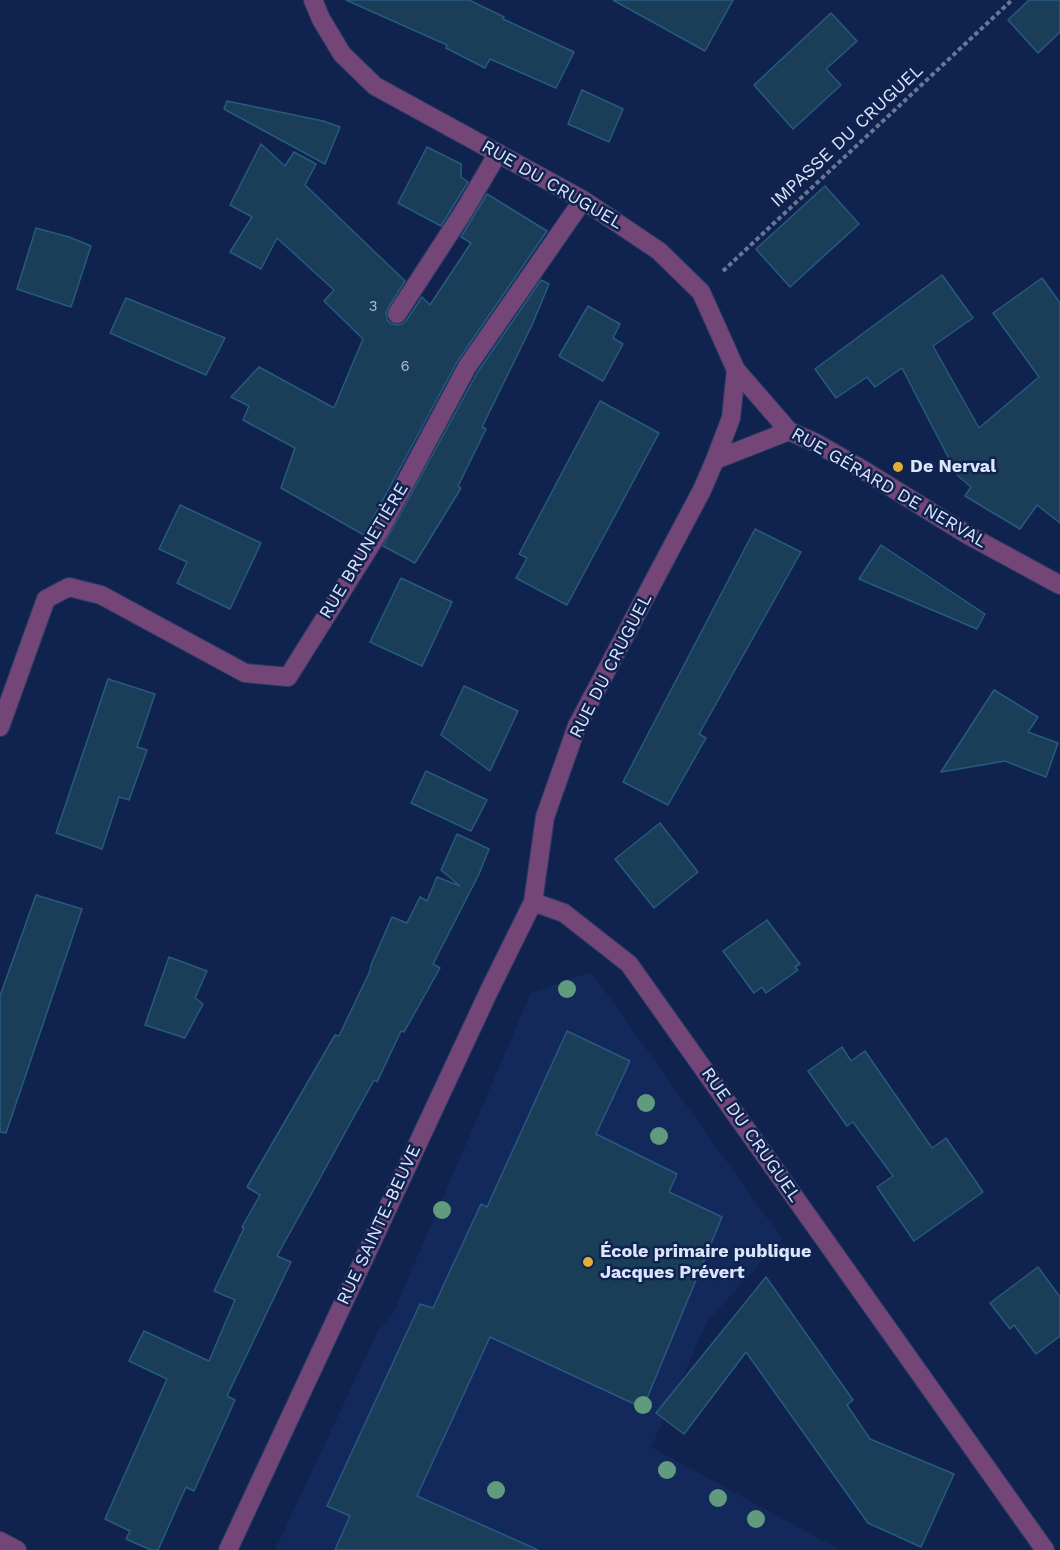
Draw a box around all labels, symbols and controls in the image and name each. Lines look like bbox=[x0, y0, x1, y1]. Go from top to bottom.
street label: IMPASSE DU CRUGUEL bbox=[766, 60, 928, 212]
street label: RUE DU CRUGUEL bbox=[478, 136, 626, 234]
house number: 3 bbox=[369, 298, 377, 316]
house number: 6 bbox=[400, 358, 410, 376]
street label: RUE GÉRARD DE NERVAL bbox=[787, 423, 991, 553]
place label: De Nerval bbox=[910, 456, 996, 478]
marker: De Nerval bbox=[891, 460, 905, 474]
street label: RUE BRUNETIÈRE bbox=[315, 479, 413, 623]
street label: RUE DU CRUGUEL bbox=[565, 590, 657, 742]
street label: RUE DU CRUGUEL bbox=[696, 1064, 806, 1206]
street label: RUE SAINTE-BEUVE bbox=[332, 1142, 426, 1308]
place label: École primaire publique Jacques Prévert bbox=[600, 1241, 811, 1284]
marker: École primaire publique Jacques Prévert bbox=[581, 1255, 595, 1269]

